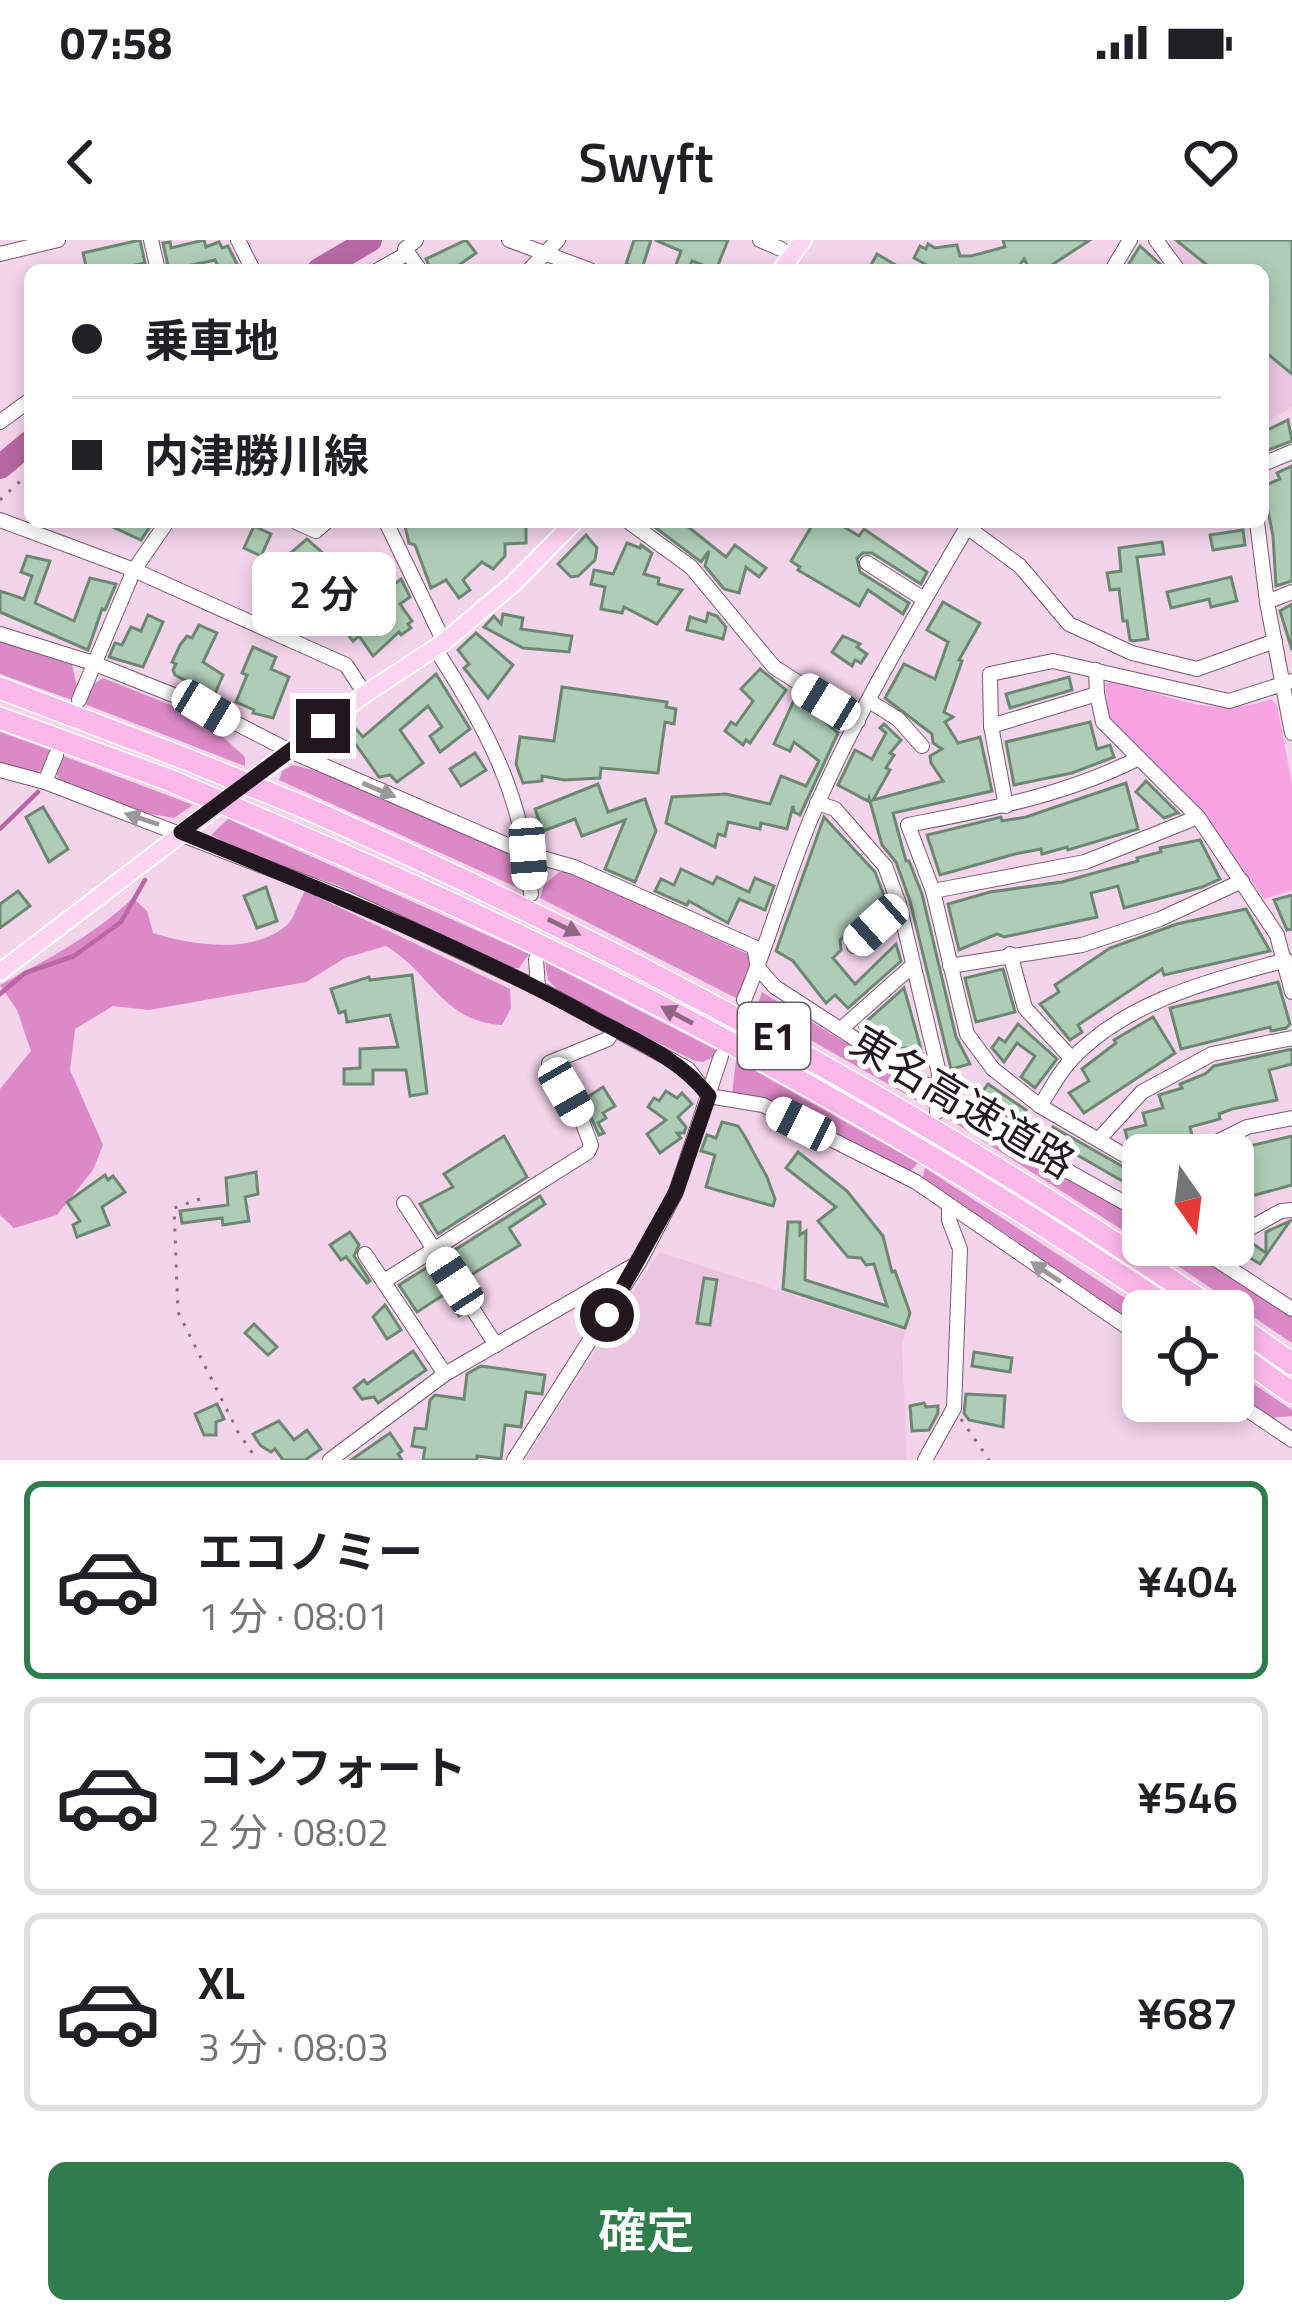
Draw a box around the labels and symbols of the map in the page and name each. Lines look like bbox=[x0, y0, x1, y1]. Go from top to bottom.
callout: 2 分 bbox=[251, 552, 395, 636]
car bbox=[786, 668, 866, 736]
car bbox=[166, 674, 246, 742]
route end bbox=[296, 699, 350, 753]
one-way arrow bbox=[362, 780, 397, 800]
one-way arrow bbox=[123, 809, 160, 828]
car bbox=[508, 817, 548, 891]
car bbox=[837, 888, 915, 962]
one-way arrow bbox=[547, 917, 582, 937]
road number: E1 bbox=[738, 1003, 810, 1069]
one-way arrow bbox=[660, 1005, 695, 1025]
street label: 東名高速道路 bbox=[839, 1009, 1088, 1193]
car bbox=[532, 1052, 600, 1132]
car bbox=[761, 1092, 841, 1156]
north arrow bbox=[1122, 1134, 1254, 1266]
car bbox=[420, 1241, 490, 1321]
one-way arrow bbox=[1030, 1261, 1063, 1284]
route start bbox=[580, 1288, 634, 1342]

